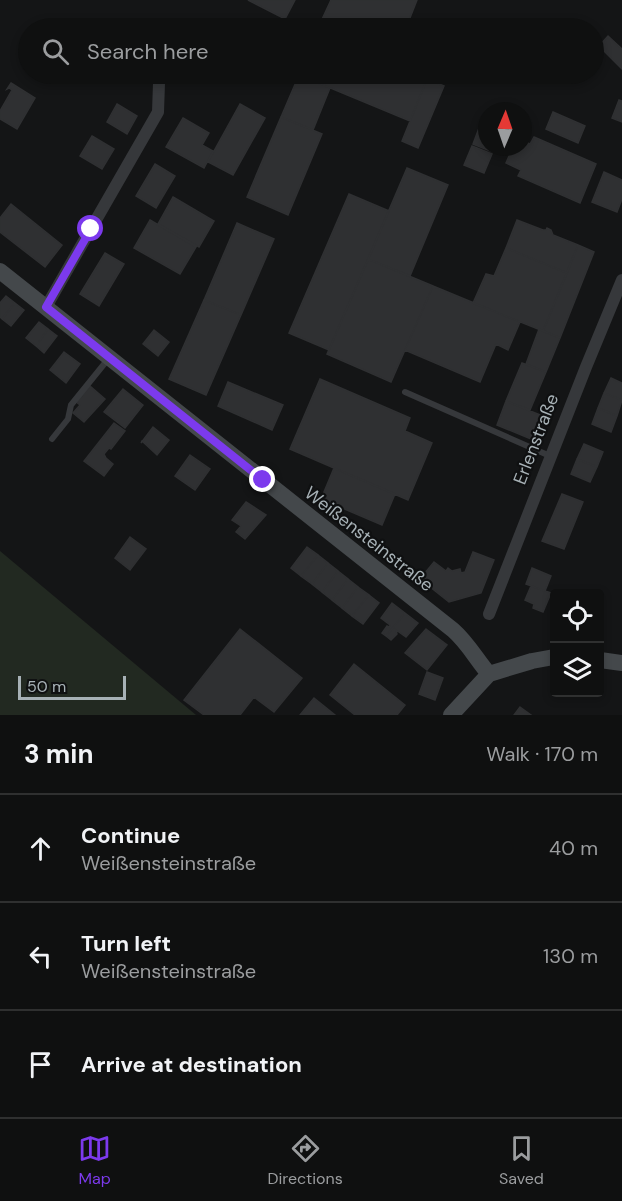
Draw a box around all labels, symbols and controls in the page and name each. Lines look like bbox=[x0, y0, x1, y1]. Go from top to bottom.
search box bbox=[18, 18, 604, 84]
icon: search bbox=[39, 35, 72, 68]
text: Search here bbox=[87, 37, 208, 66]
north arrow bbox=[478, 102, 532, 156]
route start bbox=[77, 215, 103, 241]
street label: Erlenstraße bbox=[508, 390, 564, 488]
route end bbox=[249, 466, 275, 492]
street label: Weißensteinstraße bbox=[300, 481, 438, 597]
map controls bbox=[550, 589, 604, 697]
button: locate bbox=[550, 589, 604, 643]
button: layers bbox=[550, 643, 604, 697]
scale bar bbox=[18, 673, 126, 700]
text: 50 m bbox=[27, 676, 66, 697]
text: 3 min bbox=[24, 737, 93, 771]
text: Walk · 170 m bbox=[486, 741, 598, 767]
text: Continue bbox=[81, 821, 180, 850]
icon: ahead bbox=[24, 832, 57, 865]
text: 40 m bbox=[549, 835, 598, 861]
text: Weißensteinstraße bbox=[81, 850, 256, 876]
text: Turn left bbox=[81, 929, 171, 958]
icon: left bbox=[24, 940, 57, 973]
text: 130 m bbox=[543, 943, 598, 969]
text: Weißensteinstraße bbox=[81, 958, 256, 984]
icon: arrive bbox=[24, 1048, 57, 1081]
text: Arrive at destination bbox=[81, 1050, 302, 1079]
tab: Map bbox=[78, 1132, 111, 1189]
tab: Directions bbox=[267, 1132, 343, 1189]
tab: Saved bbox=[499, 1132, 544, 1189]

